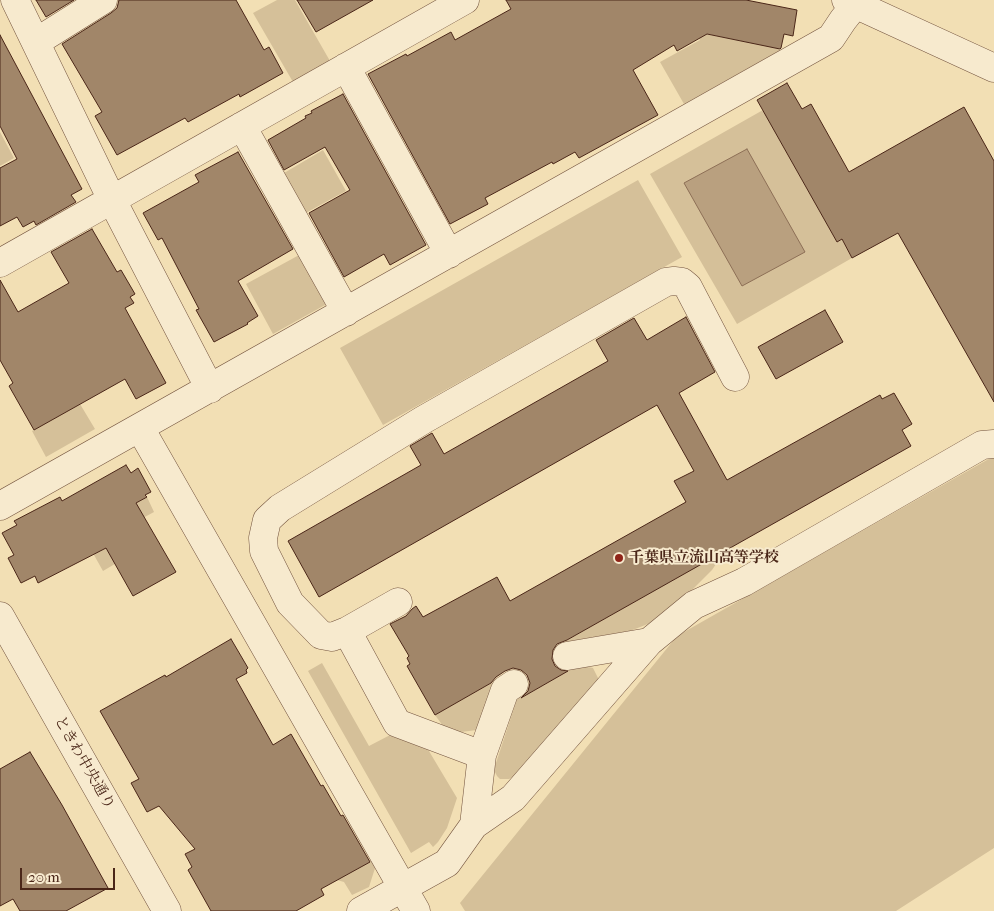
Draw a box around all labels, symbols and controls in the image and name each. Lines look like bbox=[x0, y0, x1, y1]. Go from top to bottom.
place label: 千葉県立流山高等学校 bbox=[629, 549, 779, 567]
marker: 千葉県立流山高等学校 bbox=[613, 552, 625, 564]
street label: ときわ中央通り bbox=[50, 713, 118, 813]
scale bar bbox=[22, 858, 118, 890]
text: 20 m bbox=[28, 868, 60, 886]

